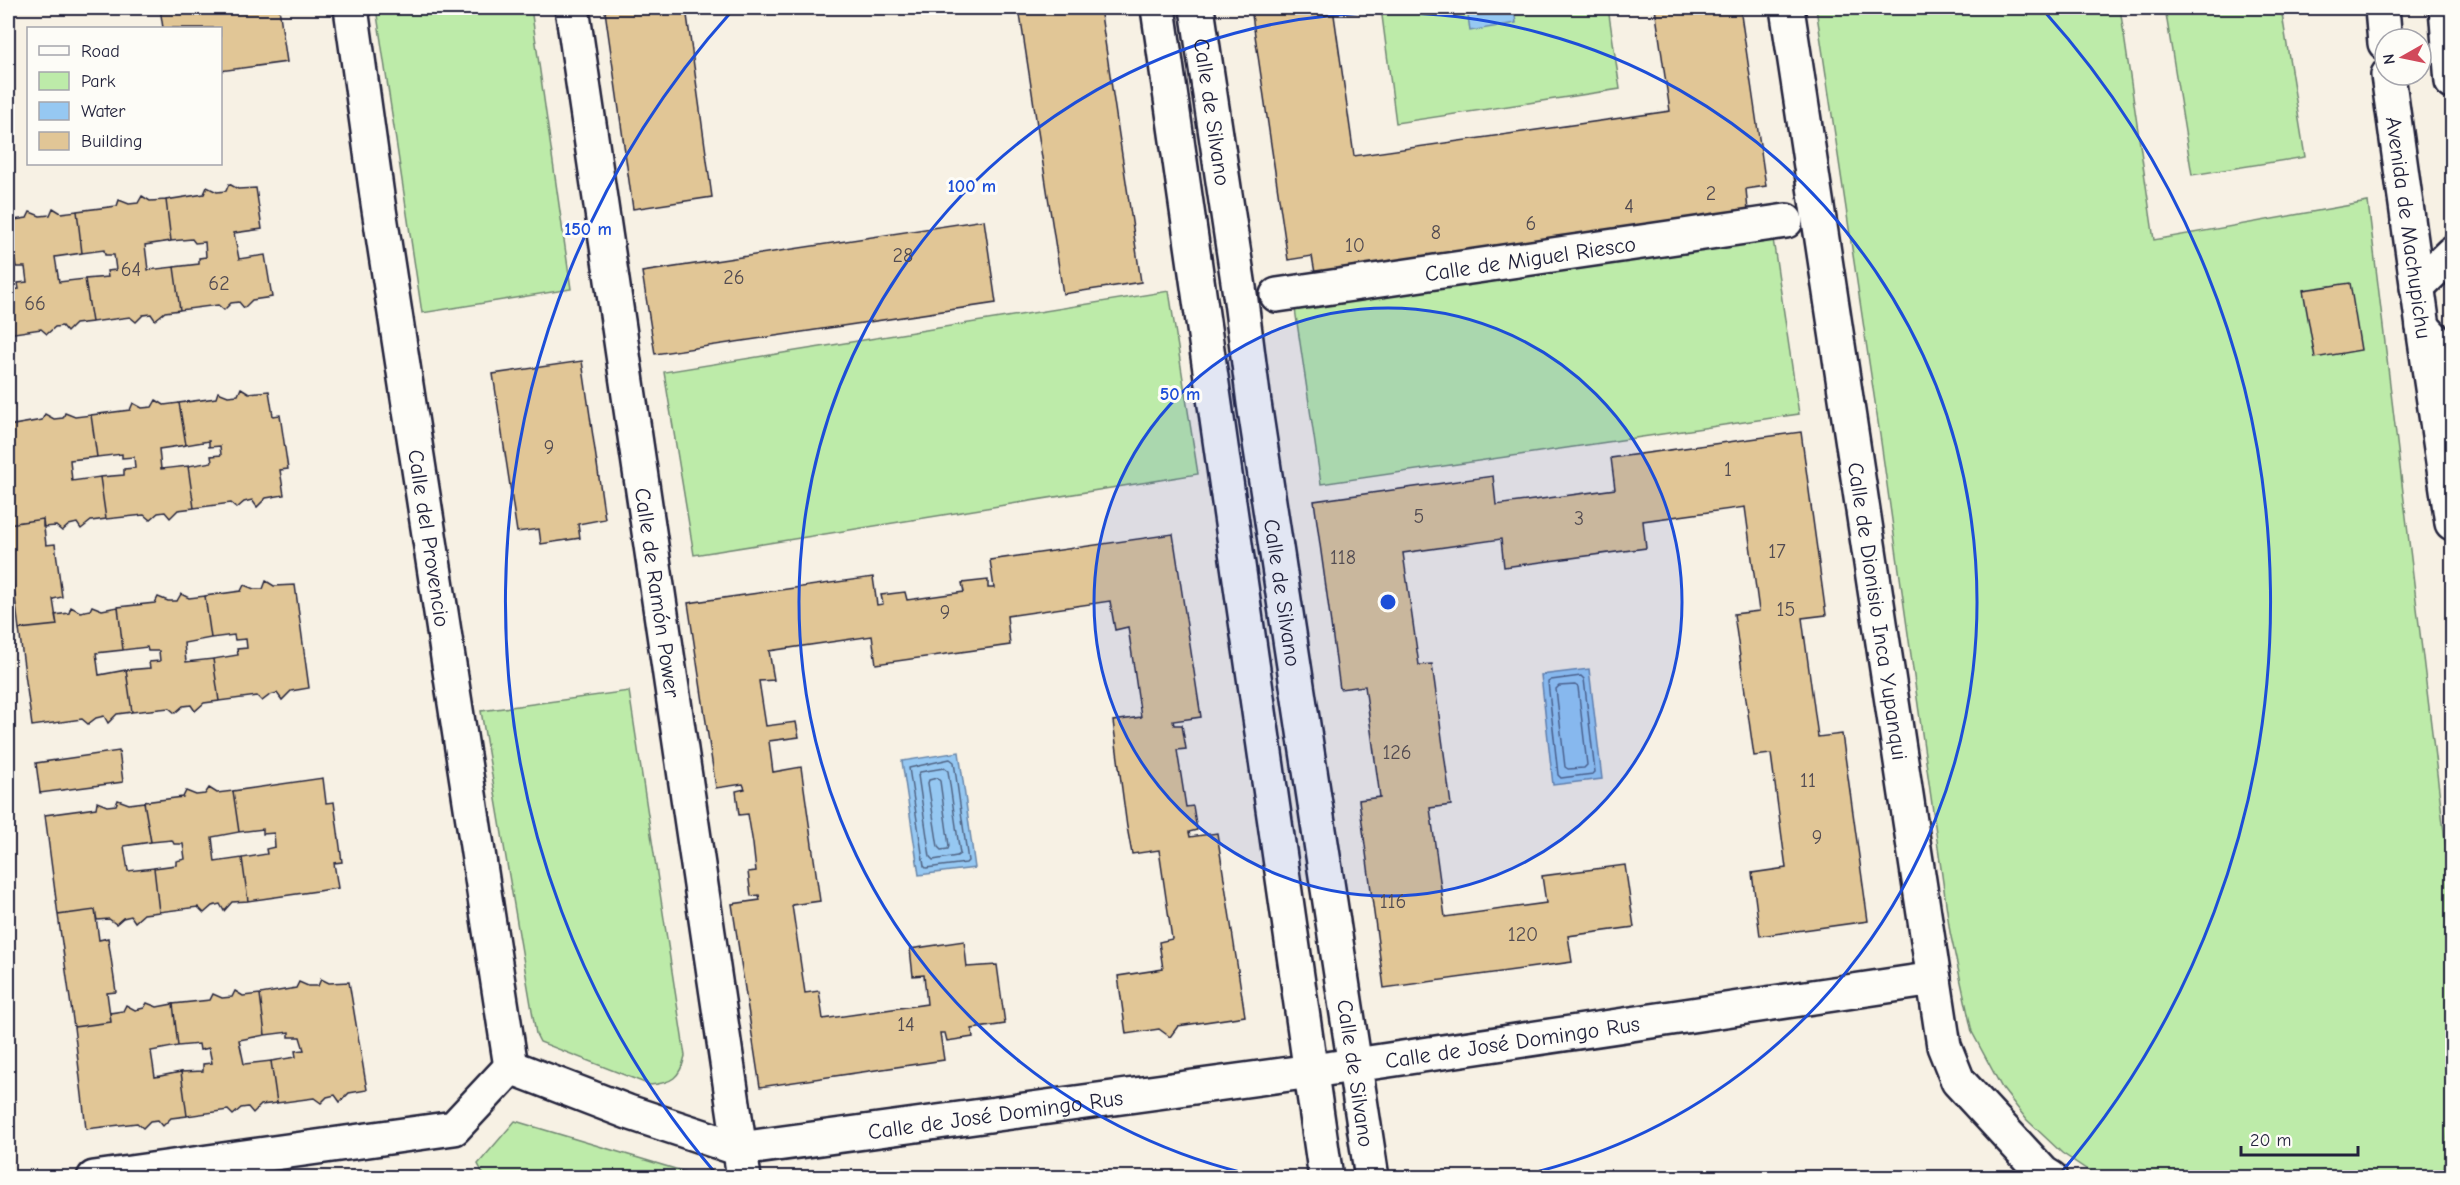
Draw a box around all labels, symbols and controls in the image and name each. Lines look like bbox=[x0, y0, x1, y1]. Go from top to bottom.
legend bbox=[27, 27, 222, 165]
north arrow bbox=[2373, 27, 2433, 87]
street label: Calle de Silvano bbox=[1188, 36, 1236, 188]
text: Road bbox=[81, 41, 120, 62]
text: N bbox=[2379, 53, 2399, 66]
text: Park bbox=[81, 71, 116, 92]
text: Water bbox=[81, 101, 126, 122]
street label: Avenida de Machupichu bbox=[2380, 115, 2437, 341]
text: Building bbox=[81, 131, 143, 152]
text: 100 m bbox=[948, 176, 996, 197]
house number: 2 bbox=[1706, 182, 1716, 205]
house number: 4 bbox=[1624, 195, 1634, 218]
house number: 6 bbox=[1526, 212, 1536, 235]
text: 150 m bbox=[564, 219, 612, 240]
house number: 8 bbox=[1431, 221, 1441, 244]
street label: Calle de Miguel Riesco bbox=[1423, 231, 1638, 287]
house number: 10 bbox=[1345, 234, 1365, 257]
house number: 28 bbox=[893, 244, 913, 267]
house number: 64 bbox=[121, 258, 141, 281]
house number: 26 bbox=[723, 266, 745, 289]
house number: 62 bbox=[208, 272, 230, 295]
house number: 66 bbox=[24, 292, 46, 315]
text: 50 m bbox=[1160, 384, 1200, 405]
house number: 9 bbox=[544, 436, 554, 459]
street label: Calle del Provencio bbox=[402, 448, 455, 629]
house number: 1 bbox=[1724, 458, 1732, 481]
street label: Calle de Dionisio Inca Yupanqui bbox=[1842, 460, 1913, 762]
street label: Calle de Ramón Power bbox=[629, 486, 685, 700]
house number: 5 bbox=[1414, 505, 1424, 528]
house number: 3 bbox=[1574, 507, 1584, 530]
street label: Calle de Silvano bbox=[1258, 517, 1306, 668]
house number: 17 bbox=[1768, 540, 1786, 563]
house number: 118 bbox=[1330, 546, 1356, 569]
centre of rings bbox=[1378, 592, 1398, 612]
house number: 15 bbox=[1777, 598, 1795, 621]
house number: 9 bbox=[940, 601, 950, 624]
house number: 126 bbox=[1382, 741, 1412, 764]
house number: 11 bbox=[1800, 769, 1816, 792]
house number: 9 bbox=[1812, 826, 1822, 849]
house number: 116 bbox=[1380, 890, 1406, 913]
house number: 120 bbox=[1508, 923, 1538, 946]
street label: Calle de Silvano bbox=[1331, 998, 1379, 1149]
street label: Calle de José Domingo Rus bbox=[1383, 1011, 1641, 1074]
house number: 14 bbox=[897, 1013, 915, 1036]
street label: Calle de José Domingo Rus bbox=[866, 1085, 1125, 1145]
scale bar bbox=[2241, 1119, 2358, 1157]
text: 20 m bbox=[2250, 1130, 2291, 1151]

